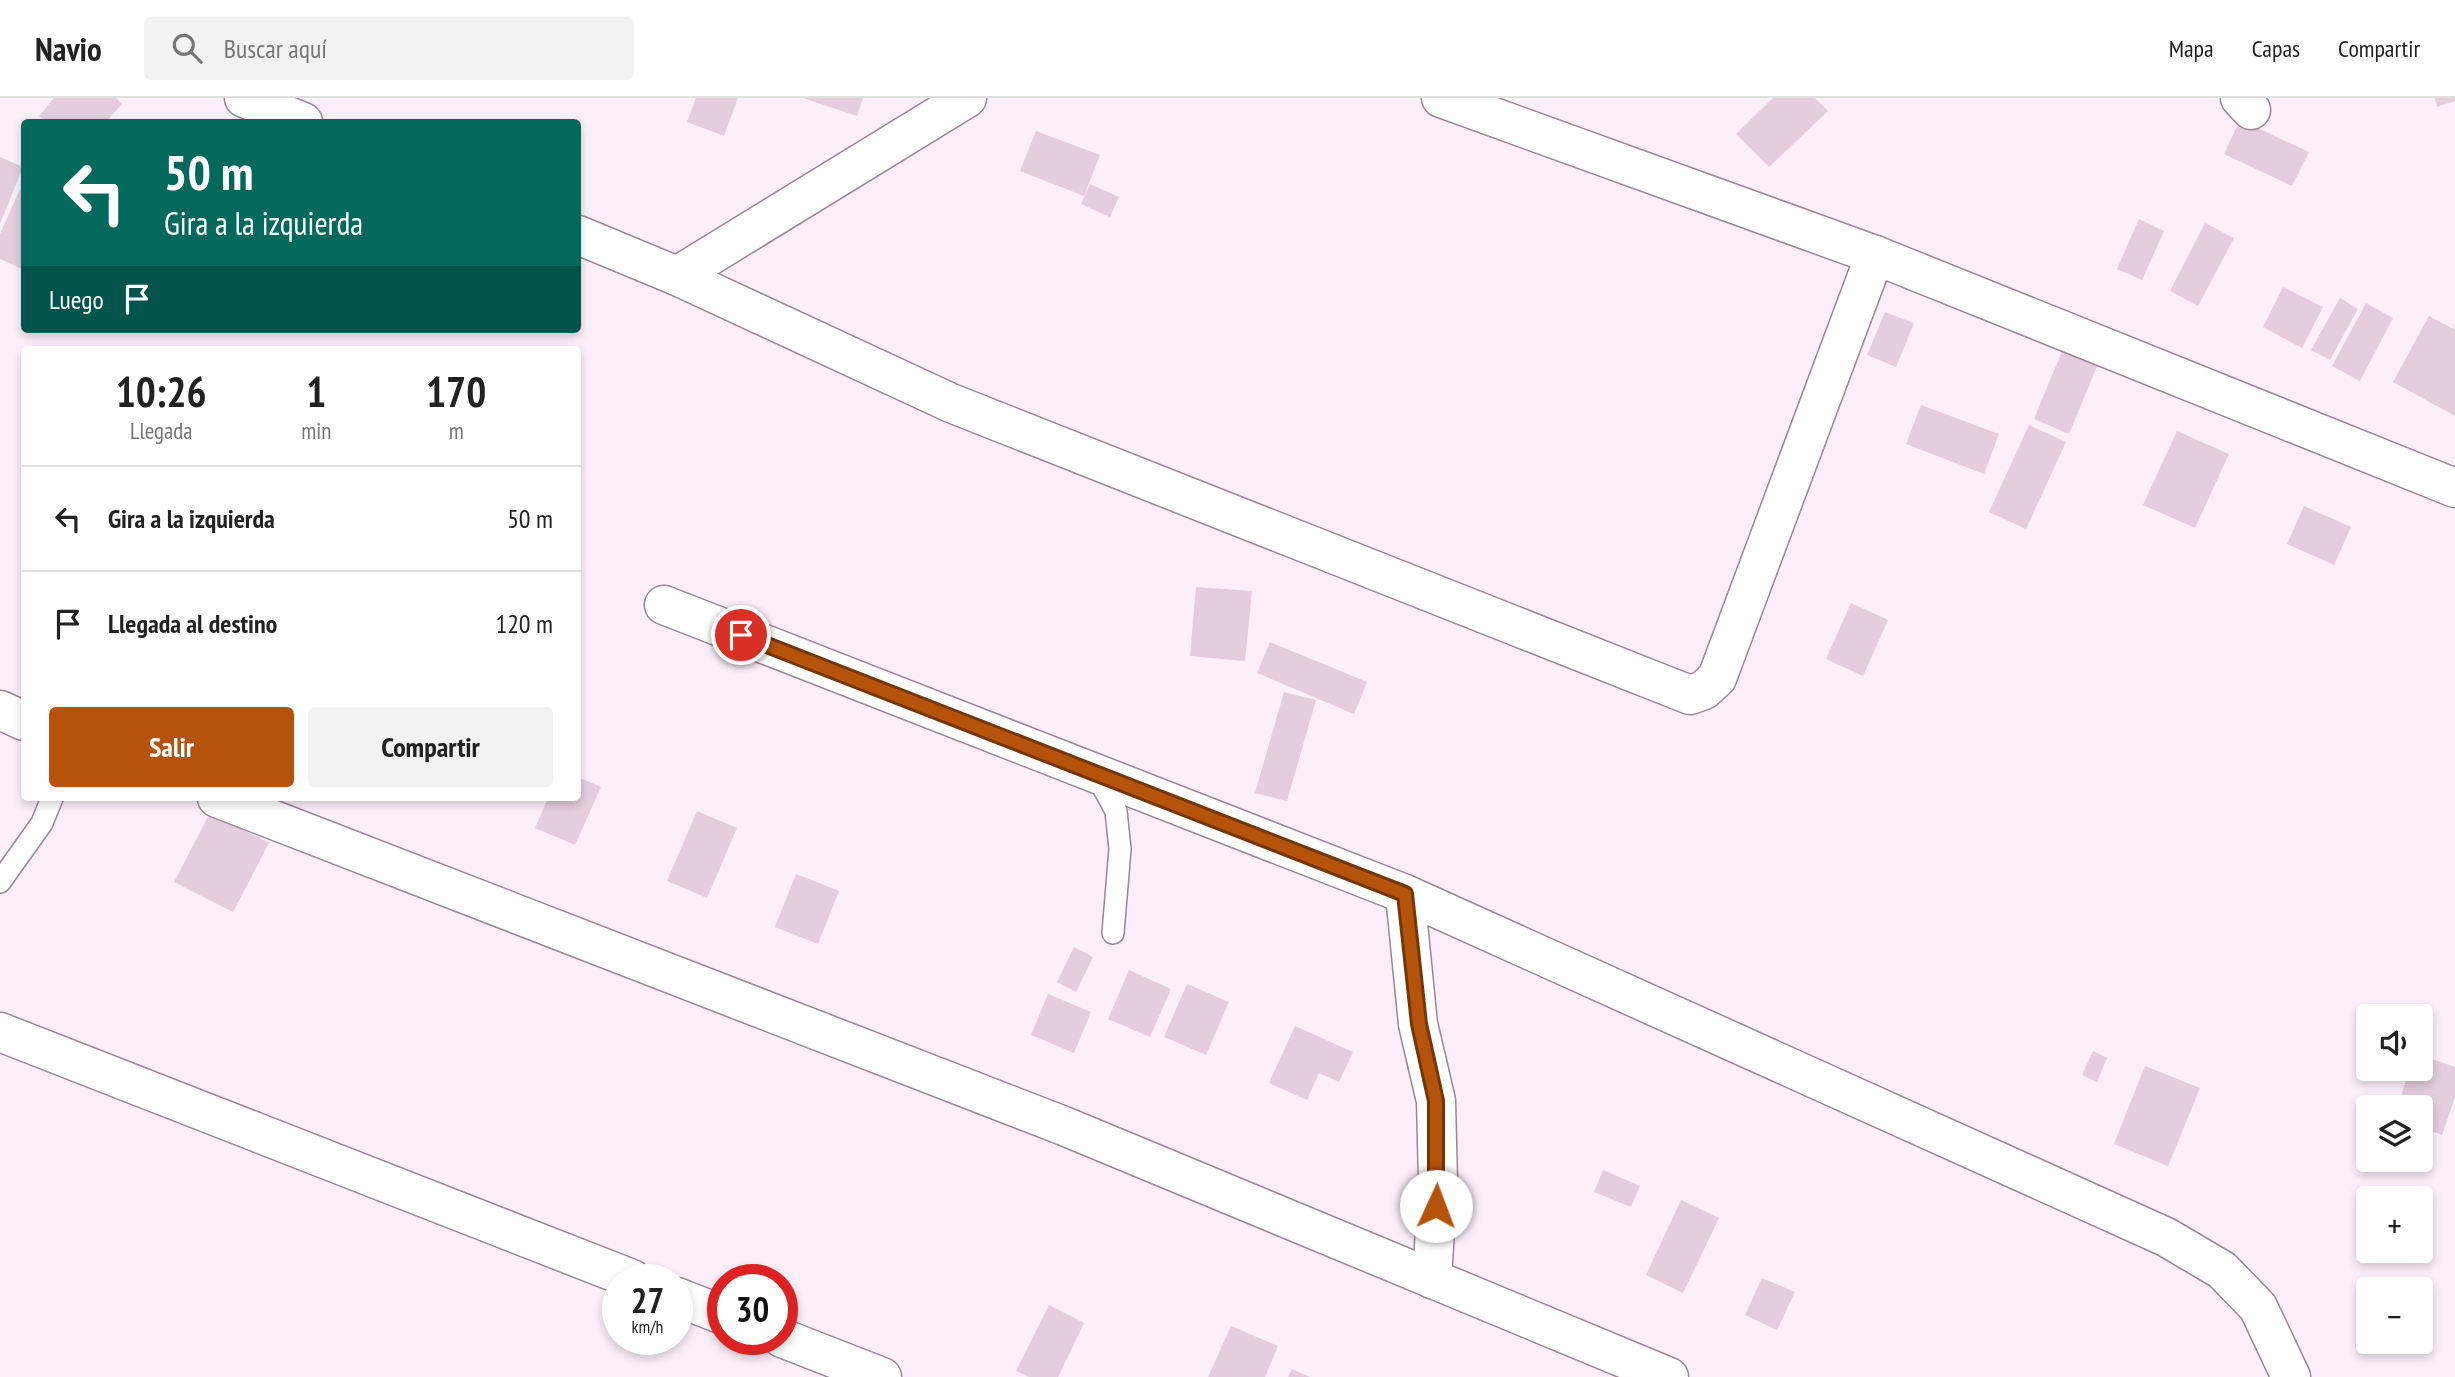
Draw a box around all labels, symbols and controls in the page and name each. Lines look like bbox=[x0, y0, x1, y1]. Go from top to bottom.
search box bbox=[144, 17, 634, 80]
text: Navio bbox=[35, 27, 102, 70]
icon: search bbox=[168, 29, 206, 67]
text: Buscar aquí bbox=[224, 32, 327, 65]
text: Mapa bbox=[2169, 33, 2214, 64]
text: Capas bbox=[2252, 33, 2300, 64]
text: Compartir bbox=[2338, 33, 2420, 64]
text: 50 m bbox=[164, 140, 253, 204]
icon: left bbox=[49, 147, 140, 238]
text: Gira a la izquierda bbox=[164, 202, 363, 244]
icon: arrive bbox=[118, 280, 156, 318]
text: Luego bbox=[49, 283, 104, 316]
text: 10:26 bbox=[116, 364, 207, 419]
text: 1 bbox=[306, 364, 326, 419]
text: 170 bbox=[426, 364, 486, 419]
text: Llegada bbox=[130, 416, 192, 445]
text: min bbox=[301, 416, 331, 445]
text: m bbox=[449, 416, 464, 445]
icon: left bbox=[49, 500, 87, 538]
text: Gira a la izquierda bbox=[108, 502, 275, 535]
text: 50 m bbox=[507, 502, 553, 535]
icon: arrive bbox=[49, 605, 87, 643]
pin bbox=[711, 605, 771, 665]
text: Llegada al destino bbox=[108, 607, 277, 640]
text: 120 m bbox=[495, 607, 553, 640]
icon: arrive bbox=[722, 616, 760, 654]
button: Salir bbox=[49, 707, 294, 787]
button: Compartir bbox=[308, 707, 553, 787]
map controls bbox=[2356, 1004, 2433, 1354]
button: sound bbox=[2356, 1004, 2433, 1081]
button: layers bbox=[2356, 1095, 2433, 1172]
position arrow bbox=[1399, 1169, 1473, 1243]
button: + bbox=[2356, 1186, 2433, 1263]
speed limit sign: 30 bbox=[707, 1264, 798, 1355]
text: 27 bbox=[631, 1277, 664, 1323]
button: − bbox=[2356, 1277, 2433, 1354]
text: km/h bbox=[632, 1315, 663, 1338]

